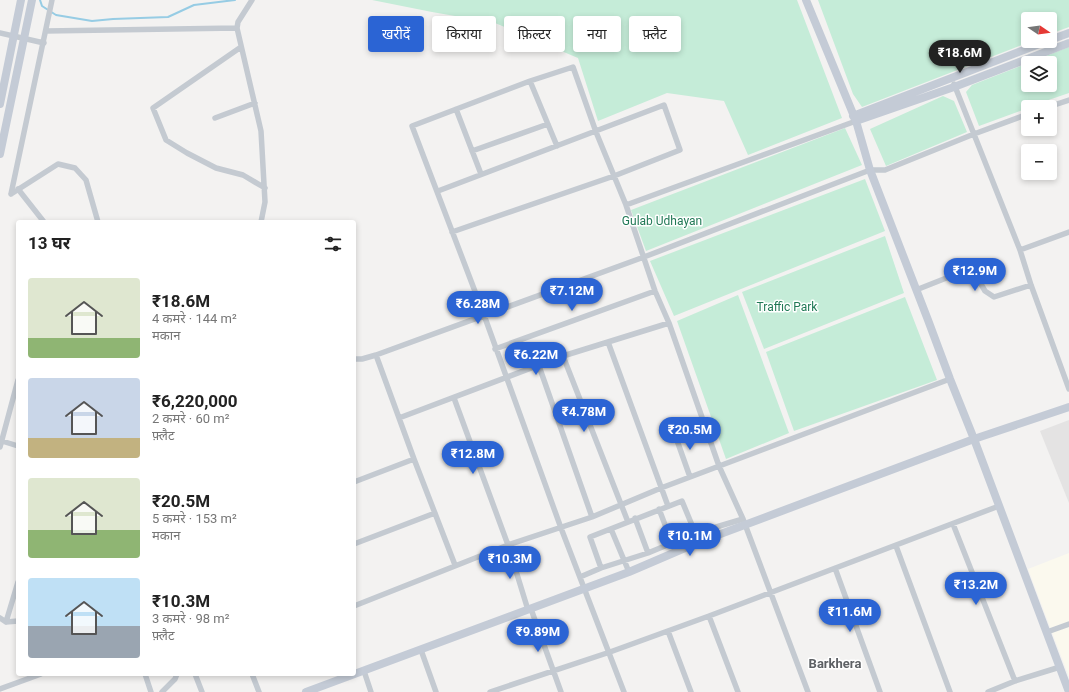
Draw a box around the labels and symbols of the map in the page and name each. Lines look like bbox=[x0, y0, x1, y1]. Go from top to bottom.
north arrow bbox=[1021, 12, 1057, 48]
pin: ₹18.6M bbox=[927, 40, 993, 74]
park label: Gulab Udhayan bbox=[622, 214, 702, 228]
pin: ₹12.9M bbox=[942, 258, 1008, 292]
pin: ₹7.12M bbox=[539, 278, 605, 312]
pin: ₹6.28M bbox=[445, 291, 511, 325]
park label: Traffic Park bbox=[757, 300, 818, 314]
pin: ₹6.22M bbox=[503, 342, 569, 376]
pin: ₹4.78M bbox=[551, 399, 617, 433]
pin: ₹20.5M bbox=[657, 417, 723, 451]
pin: ₹12.8M bbox=[440, 441, 506, 475]
pin: ₹10.1M bbox=[657, 523, 723, 557]
pin: ₹10.3M bbox=[477, 546, 543, 580]
pin: ₹13.2M bbox=[943, 572, 1009, 606]
pin: ₹11.6M bbox=[817, 599, 883, 633]
pin: ₹9.89M bbox=[505, 619, 571, 653]
district label: Barkhera bbox=[809, 656, 861, 671]

